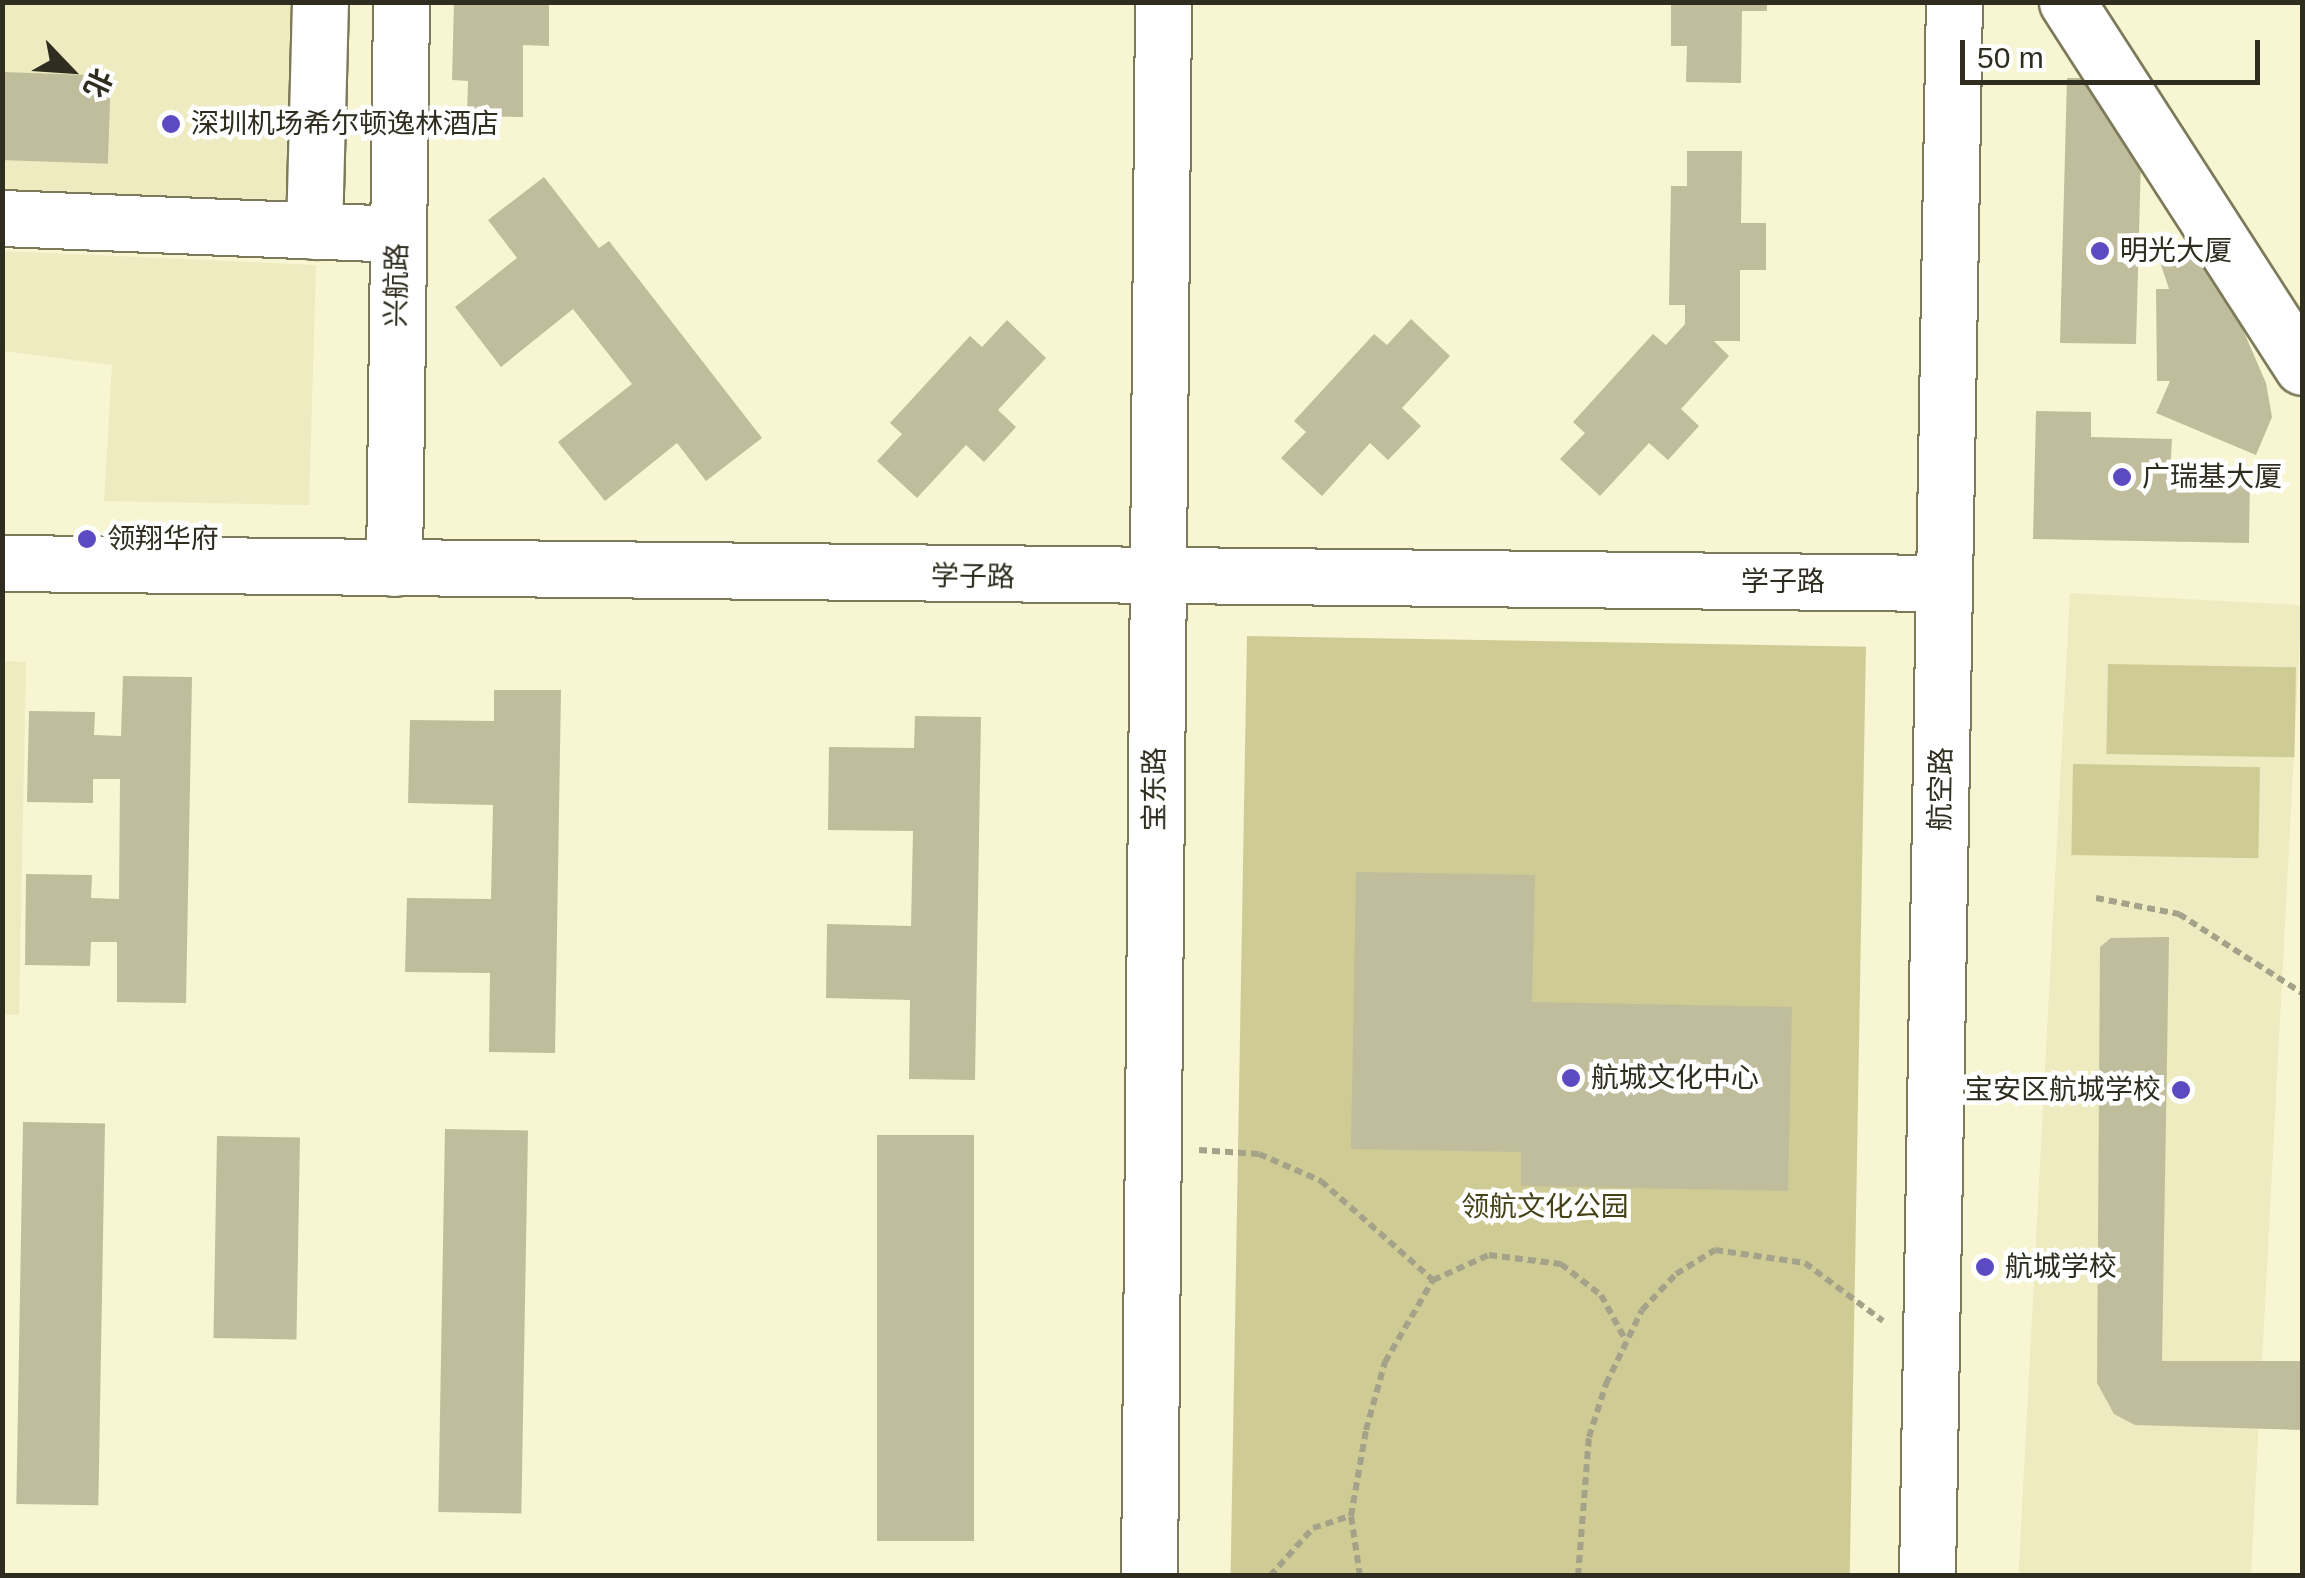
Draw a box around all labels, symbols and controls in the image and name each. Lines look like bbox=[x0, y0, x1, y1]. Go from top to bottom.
north arrow bbox=[20, 20, 120, 120]
scale bar bbox=[1965, 20, 2265, 82]
text: 50 m bbox=[1977, 41, 2044, 74]
text: 北 bbox=[78, 64, 118, 102]
place label: 深圳机场希尔顿逸林酒店 bbox=[191, 107, 499, 141]
marker: 深圳机场希尔顿逸林酒店 bbox=[160, 113, 182, 135]
place label: 明光大厦 bbox=[2120, 234, 2232, 268]
marker: 明光大厦 bbox=[2089, 240, 2111, 262]
street label: 兴航路 bbox=[379, 243, 415, 327]
place label: 广瑞基大厦 bbox=[2142, 460, 2282, 494]
marker: 广瑞基大厦 bbox=[2111, 466, 2133, 488]
place label: 领翔华府 bbox=[107, 522, 219, 556]
marker: 领翔华府 bbox=[76, 528, 98, 550]
street label: 学子路 bbox=[931, 559, 1015, 595]
street label: 学子路 bbox=[1741, 565, 1825, 599]
street label: 宝东路 bbox=[1138, 747, 1172, 831]
street label: 航空路 bbox=[1923, 747, 1959, 831]
place label: 航城文化中心 bbox=[1591, 1061, 1759, 1095]
marker: 航城文化中心 bbox=[1560, 1067, 1582, 1089]
place label: 宝安区航城学校 bbox=[1965, 1073, 2161, 1107]
marker: 宝安区航城学校 bbox=[2170, 1079, 2192, 1101]
park label: 领航文化公园 bbox=[1461, 1190, 1629, 1224]
place label: 航城学校 bbox=[2005, 1250, 2117, 1284]
marker: 航城学校 bbox=[1974, 1256, 1996, 1278]

